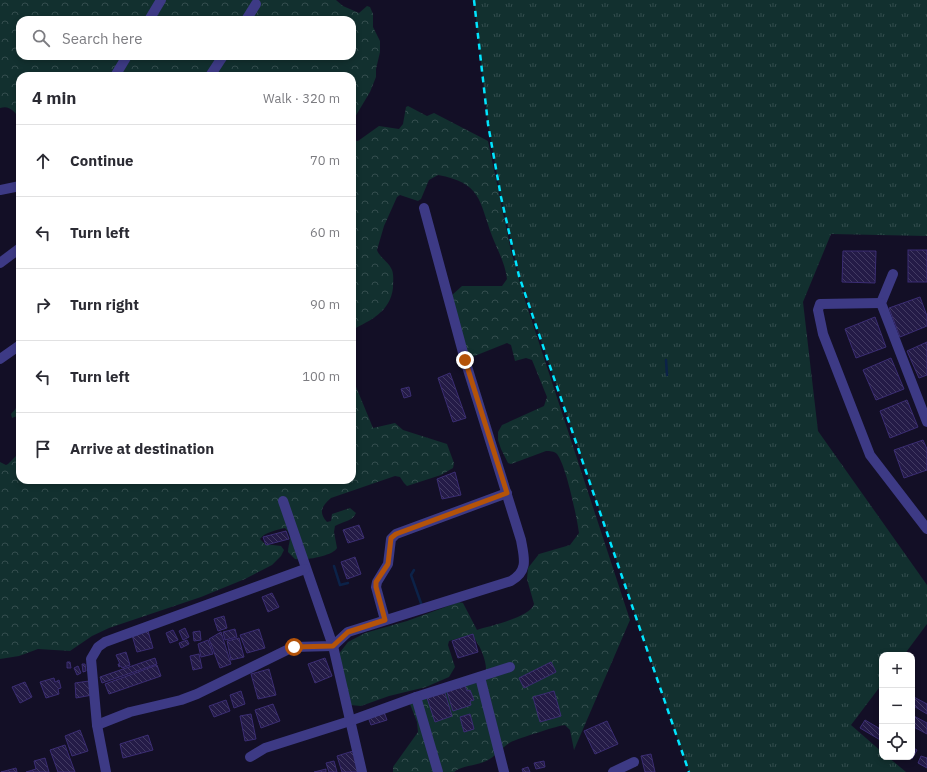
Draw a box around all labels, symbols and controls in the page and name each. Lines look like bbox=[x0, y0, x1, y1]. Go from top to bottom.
search box bbox=[16, 16, 356, 60]
icon: search bbox=[30, 27, 52, 49]
text: Search here bbox=[62, 29, 142, 48]
text: 4 min bbox=[32, 87, 76, 109]
text: Walk · 320 m bbox=[263, 90, 340, 107]
icon: ahead bbox=[32, 150, 54, 172]
text: Continue bbox=[70, 151, 134, 170]
text: 70 m bbox=[310, 152, 340, 169]
icon: left bbox=[32, 222, 54, 244]
text: Turn left bbox=[70, 223, 130, 242]
text: 60 m bbox=[310, 224, 340, 241]
icon: right bbox=[32, 294, 54, 316]
text: Turn right bbox=[70, 295, 139, 314]
text: 90 m bbox=[310, 296, 340, 313]
route end bbox=[456, 351, 474, 369]
icon: left bbox=[32, 366, 54, 388]
text: Turn left bbox=[70, 367, 130, 386]
text: 100 m bbox=[302, 368, 340, 385]
icon: arrive bbox=[32, 438, 54, 460]
text: Arrive at destination bbox=[70, 439, 214, 458]
route start bbox=[285, 638, 303, 656]
map controls bbox=[879, 652, 915, 760]
button: + bbox=[879, 652, 915, 688]
button: − bbox=[879, 688, 915, 724]
button: locate bbox=[879, 724, 915, 760]

